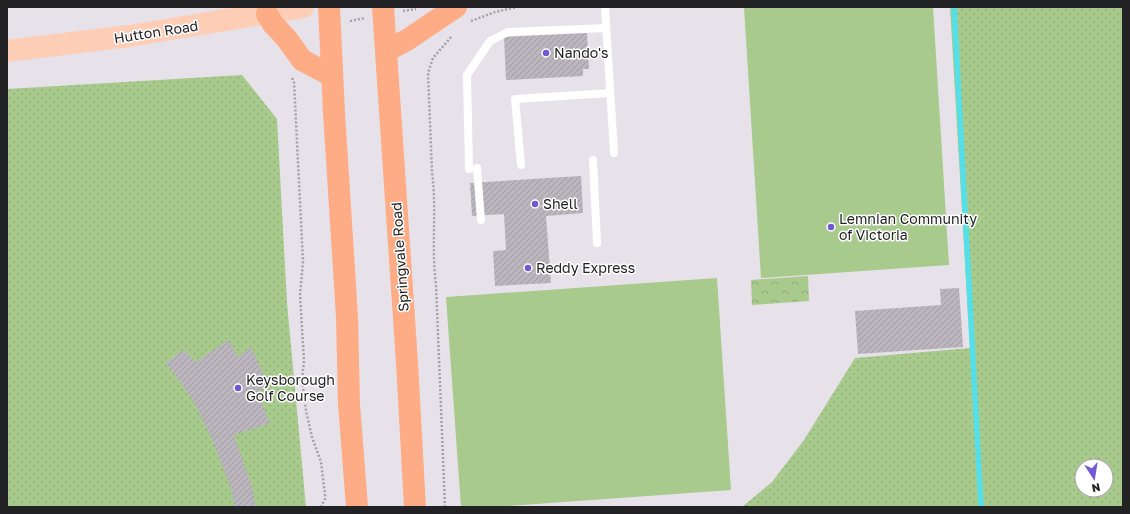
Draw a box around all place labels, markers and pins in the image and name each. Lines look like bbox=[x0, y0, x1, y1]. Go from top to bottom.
place label: Nando's bbox=[554, 44, 609, 61]
marker: Nando's bbox=[541, 48, 551, 58]
place label: Shell bbox=[543, 195, 578, 212]
marker: Shell bbox=[530, 199, 540, 209]
place label: Lemnian Community of Victoria bbox=[839, 210, 977, 243]
marker: Lemnian Community of Victoria bbox=[826, 222, 836, 232]
place label: Reddy Express bbox=[536, 259, 635, 276]
marker: Reddy Express bbox=[523, 263, 533, 273]
place label: Keysborough Golf Course bbox=[246, 371, 335, 404]
marker: Keysborough Golf Course bbox=[233, 383, 243, 393]

